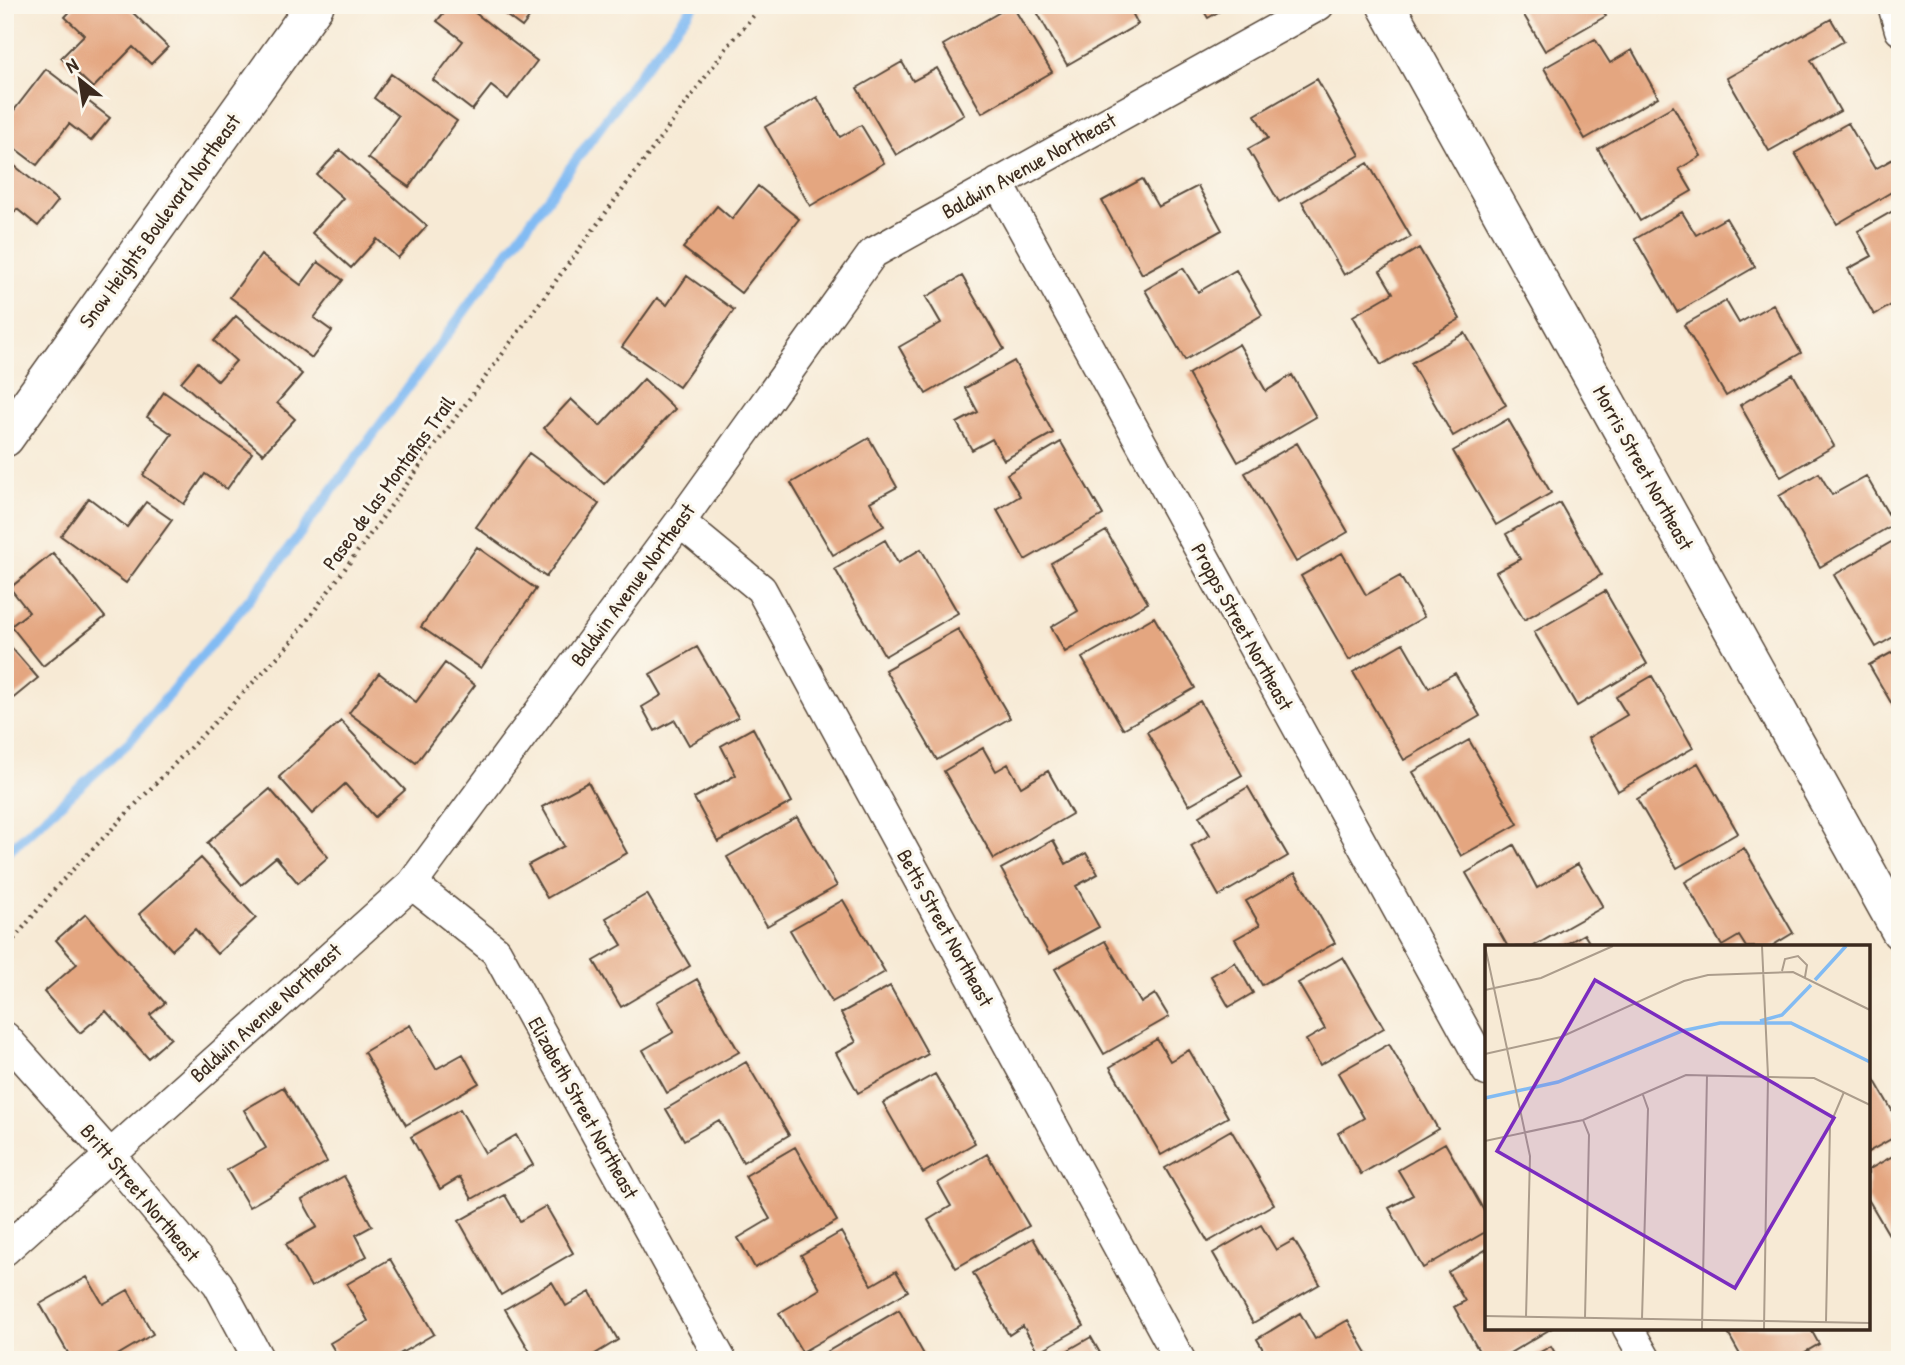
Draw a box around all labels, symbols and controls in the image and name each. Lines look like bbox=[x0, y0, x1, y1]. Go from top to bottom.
north arrow bbox=[46, 46, 116, 116]
text: N bbox=[61, 51, 82, 79]
street label: Baldwin Avenue Northeast bbox=[936, 105, 1122, 226]
street label: Snow Heights Boulevard Northeast bbox=[72, 107, 248, 334]
street label: Morris Street Northeast bbox=[1586, 380, 1701, 556]
street label: Paseo de las Montañas Trail bbox=[315, 389, 462, 576]
street label: Baldwin Avenue Northeast bbox=[564, 497, 702, 672]
street label: Propps Street Northeast bbox=[1184, 538, 1301, 716]
street label: Betts Street Northeast bbox=[890, 844, 1001, 1012]
street label: Baldwin Avenue Northeast bbox=[183, 936, 348, 1089]
inset map bbox=[1485, 945, 1870, 1330]
street label: Elizabeth Street Northeast bbox=[521, 1011, 646, 1205]
street label: Britt Street Northeast bbox=[74, 1117, 207, 1269]

